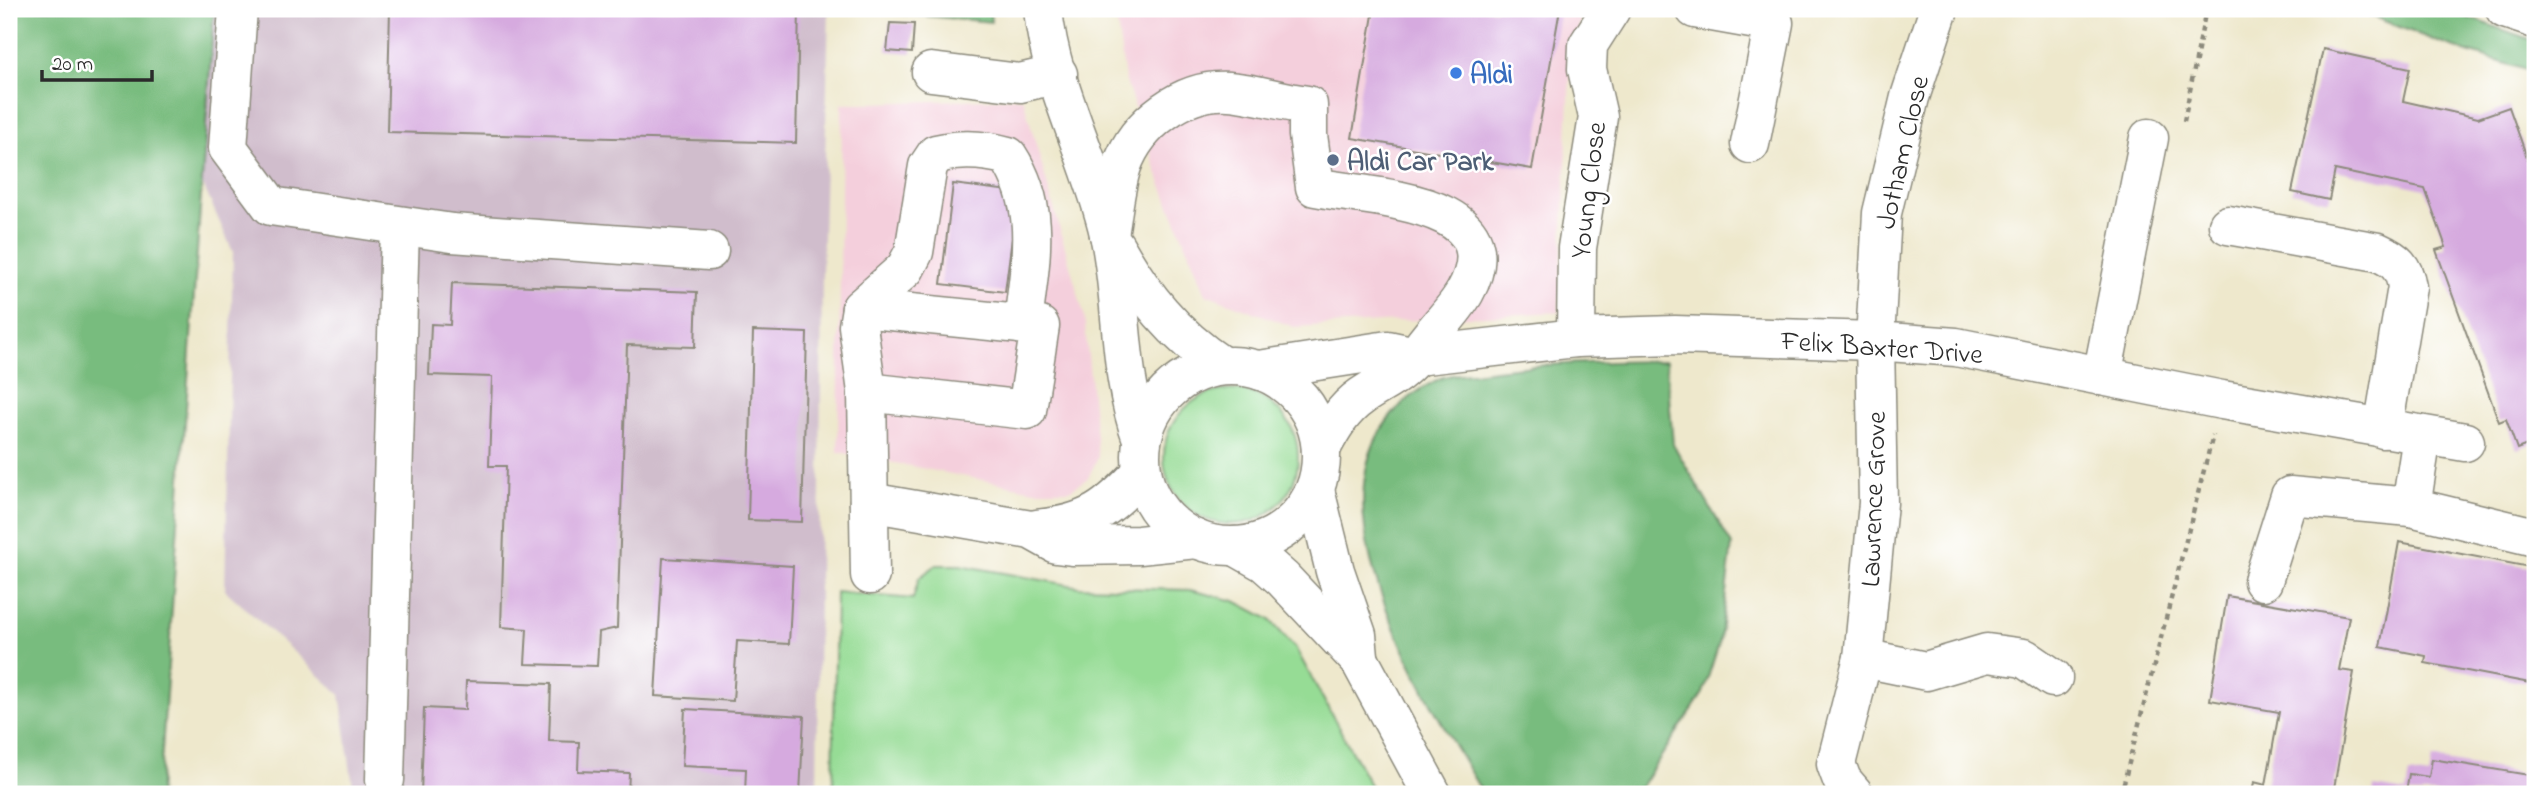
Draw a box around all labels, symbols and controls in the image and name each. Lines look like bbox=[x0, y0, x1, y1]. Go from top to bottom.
scale bar bbox=[42, 38, 152, 82]
text: 20 m bbox=[52, 50, 93, 80]
place label: Aldi bbox=[1470, 56, 1513, 97]
marker: Aldi bbox=[1448, 65, 1464, 81]
street label: Jotham Close bbox=[1867, 72, 1942, 234]
street label: Young Close bbox=[1562, 119, 1619, 261]
place label: Aldi Car Park bbox=[1347, 143, 1494, 184]
marker: Aldi Car Park bbox=[1325, 152, 1341, 168]
street label: Felix Baxter Drive bbox=[1778, 322, 1985, 377]
street label: Lawrence Grove bbox=[1852, 410, 1899, 588]

